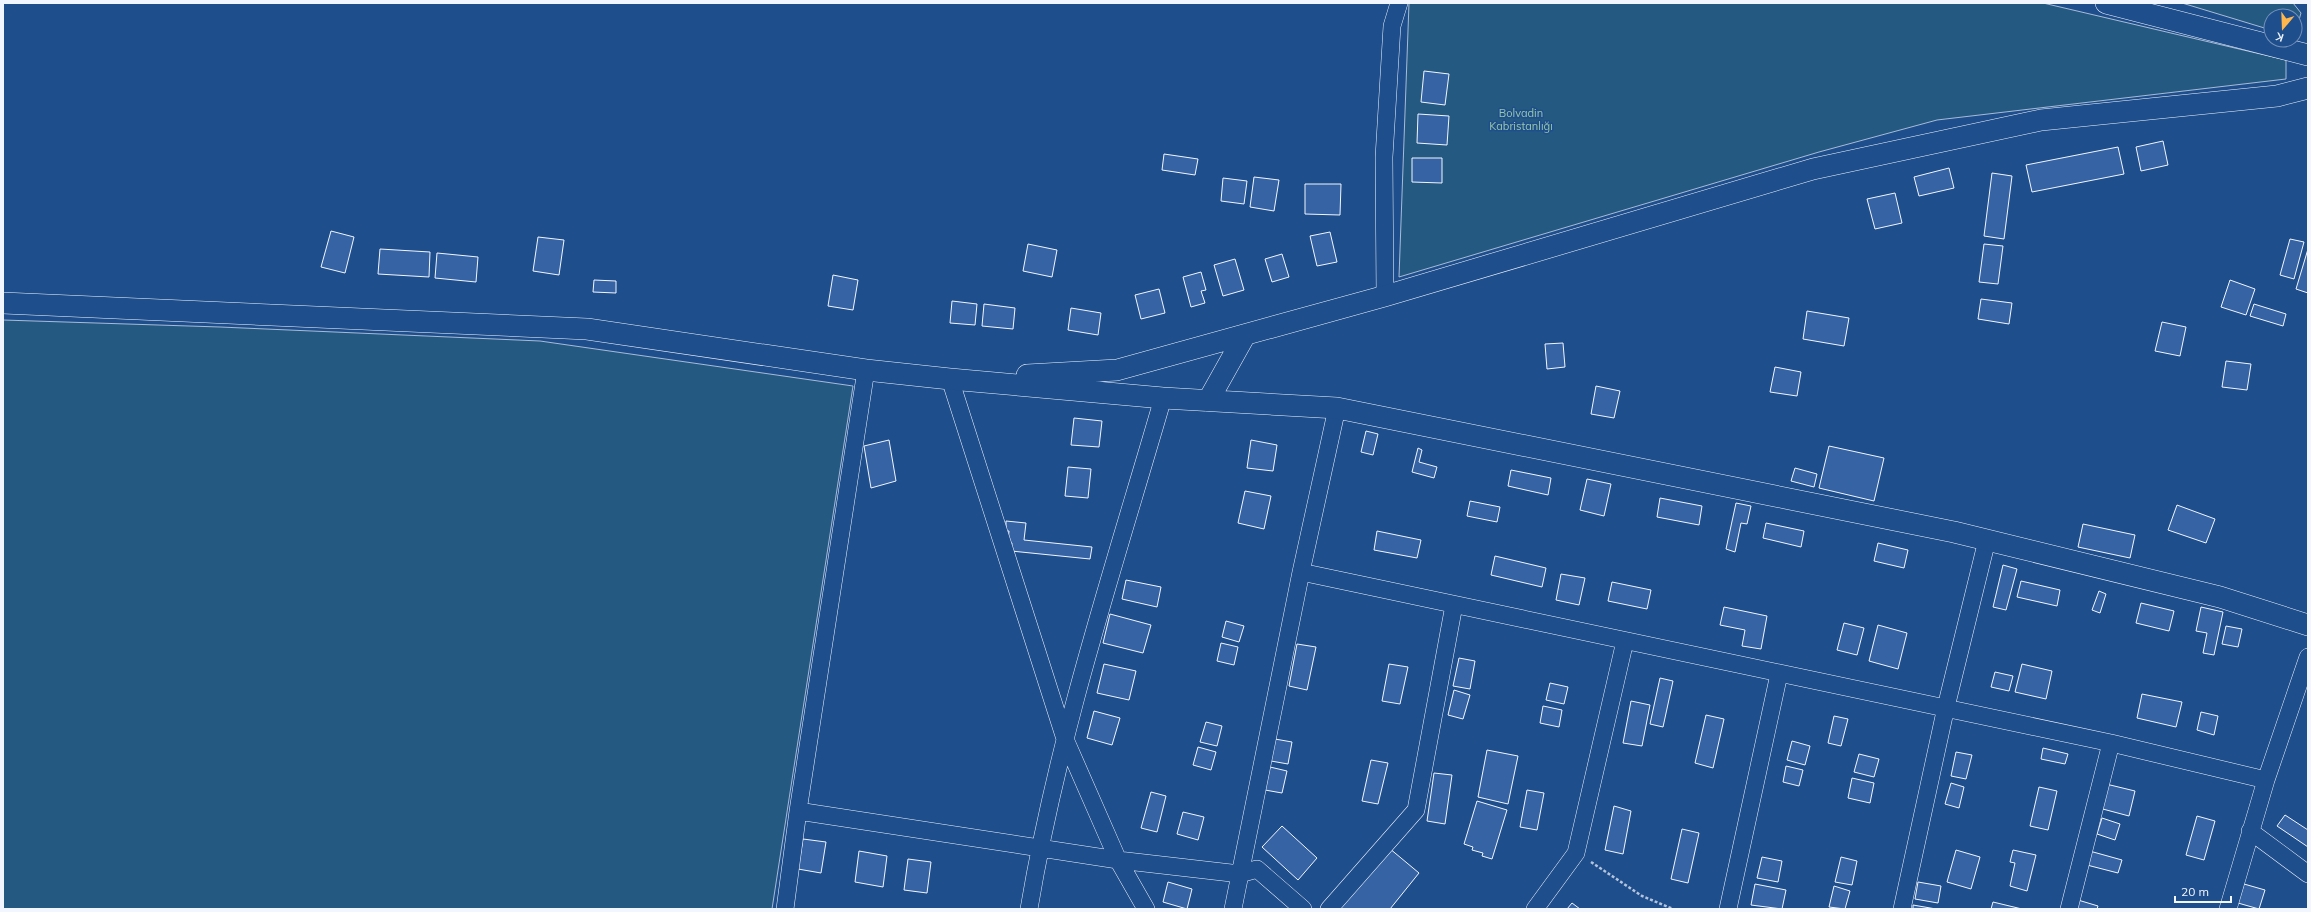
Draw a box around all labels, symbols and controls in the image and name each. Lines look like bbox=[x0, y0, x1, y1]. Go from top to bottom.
north arrow bbox=[2263, 8, 2303, 48]
text: K bbox=[2273, 29, 2285, 45]
park label: Bolvadin Kabristanlığı bbox=[1489, 106, 1553, 133]
scale bar bbox=[2175, 878, 2231, 904]
text: 20 m bbox=[2181, 884, 2209, 899]

